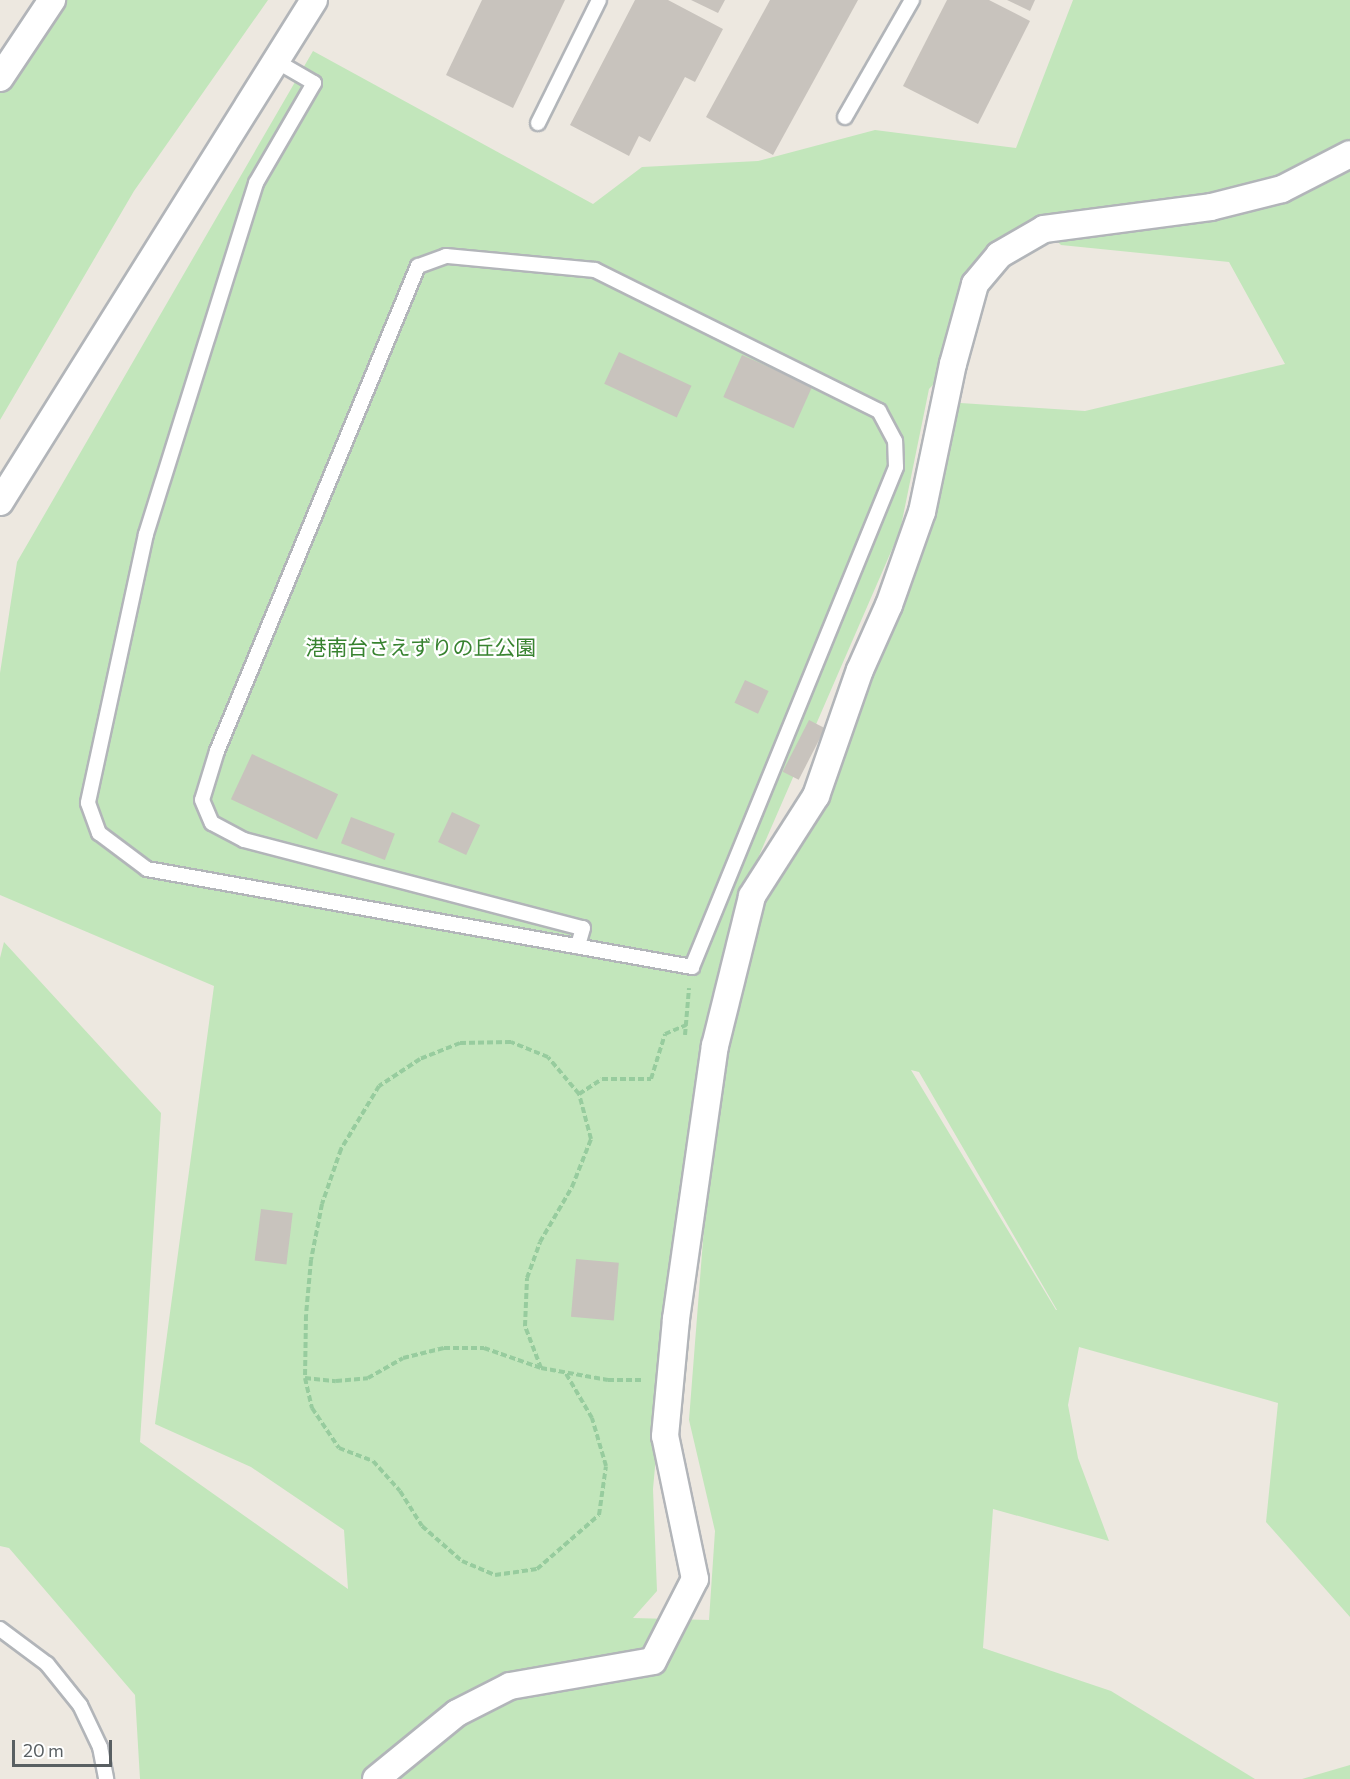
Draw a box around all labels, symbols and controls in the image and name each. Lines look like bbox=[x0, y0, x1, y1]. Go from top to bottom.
park label: 港南台さえずりの丘公園 bbox=[306, 634, 536, 660]
scale bar bbox=[15, 1728, 116, 1766]
text: 20 m bbox=[23, 1739, 64, 1761]

